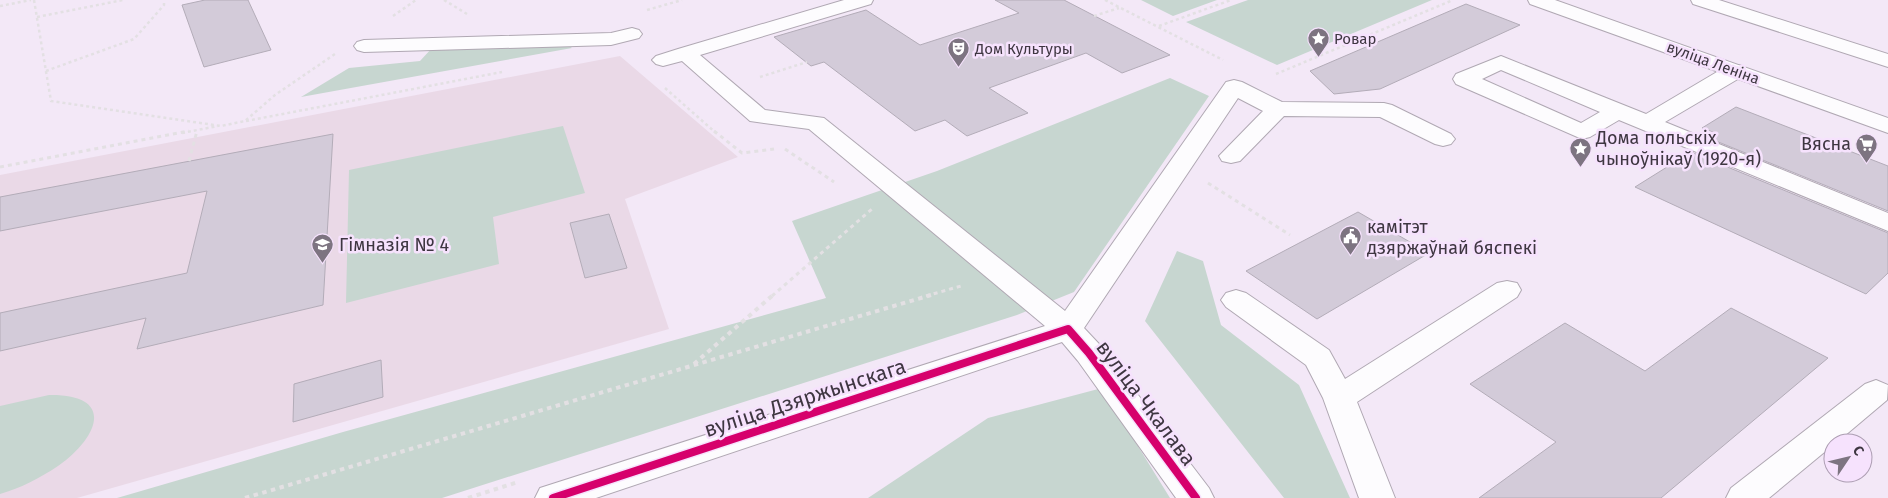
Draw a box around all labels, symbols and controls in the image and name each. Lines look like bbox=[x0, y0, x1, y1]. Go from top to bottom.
place icon: Ровар bbox=[1306, 27, 1330, 58]
place label: Ровар bbox=[1334, 30, 1376, 48]
theatre icon: Дом Культуры bbox=[947, 37, 971, 68]
street label: вуліца Леніна bbox=[1664, 38, 1762, 88]
place label: Дом Культуры bbox=[974, 40, 1073, 58]
place label: Дома польскіх чыноўнікаў (1920-я) bbox=[1595, 127, 1761, 170]
supermarket icon: Вясна bbox=[1855, 132, 1879, 163]
place label: Вясна bbox=[1801, 133, 1851, 155]
place icon: Дома польскіх чыноўнікаў (1920-я) bbox=[1568, 136, 1592, 167]
place label: камітэт дзяржаўнай бяспекі bbox=[1367, 216, 1537, 259]
public building icon: камітэт дзяржаўнай бяспекі bbox=[1339, 225, 1363, 256]
school or university icon: Гімназія № 4 bbox=[311, 233, 335, 264]
place label: Гімназія № 4 bbox=[339, 234, 449, 256]
street label: вуліца Чкалава bbox=[1090, 335, 1202, 471]
street label: вуліца Дзяржынскага bbox=[701, 353, 909, 443]
north arrow bbox=[1823, 433, 1873, 483]
text: С bbox=[1849, 443, 1868, 459]

